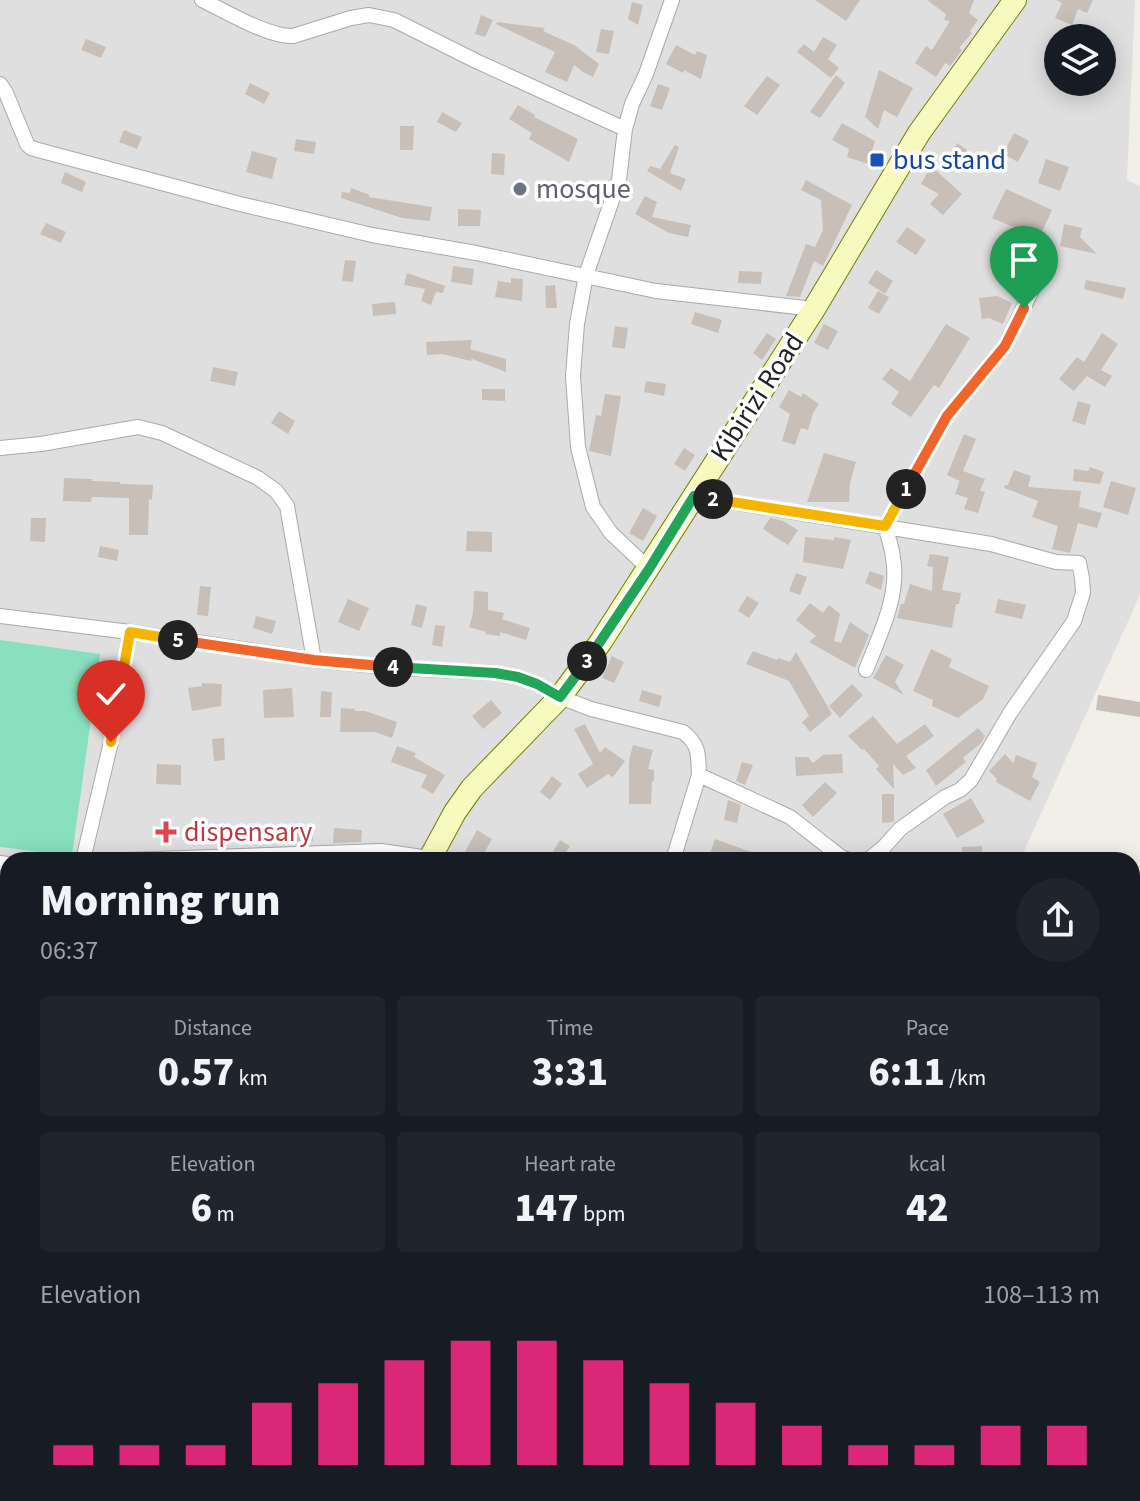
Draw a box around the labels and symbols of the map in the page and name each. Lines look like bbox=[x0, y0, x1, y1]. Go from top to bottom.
place label: bus stand bbox=[893, 140, 1006, 180]
marker: bus stand bbox=[868, 151, 886, 169]
place label: mosque bbox=[536, 169, 631, 209]
marker: mosque bbox=[511, 180, 529, 198]
pin bbox=[990, 226, 1058, 308]
street label: Kibirizi Road bbox=[700, 325, 814, 469]
pin: 1 bbox=[886, 469, 926, 509]
pin: 2 bbox=[693, 479, 733, 519]
pin: 5 bbox=[158, 620, 198, 660]
pin: 3 bbox=[567, 641, 607, 681]
pin: 4 bbox=[373, 647, 413, 687]
pin bbox=[77, 660, 145, 742]
place label: dispensary bbox=[184, 812, 312, 852]
marker: dispensary bbox=[155, 821, 177, 843]

